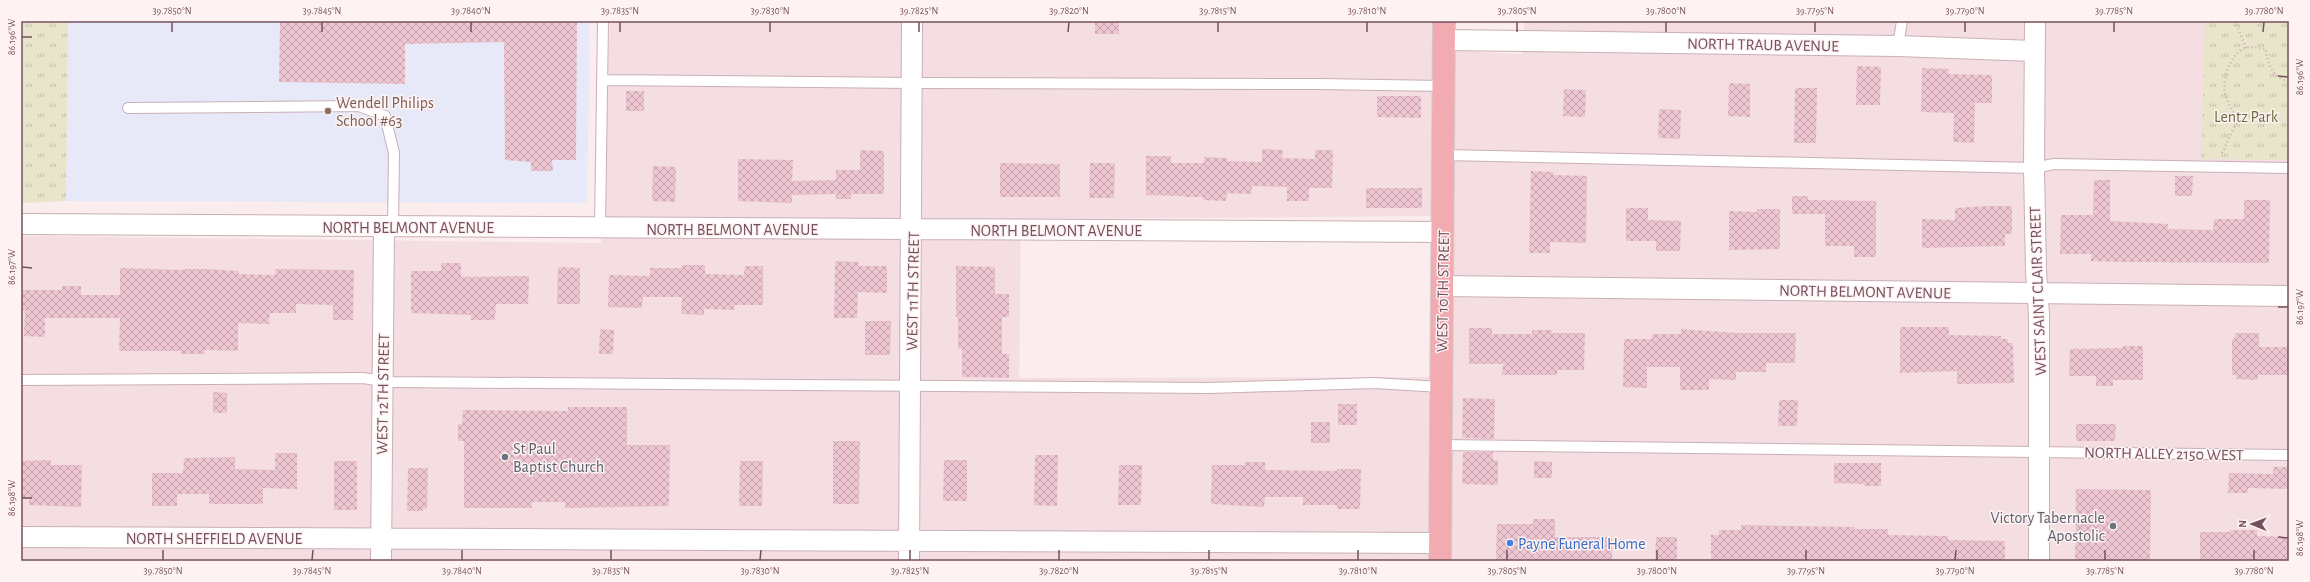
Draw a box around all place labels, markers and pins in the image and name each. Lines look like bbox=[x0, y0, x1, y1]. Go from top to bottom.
place label: Wendell Philips School #63 bbox=[336, 95, 434, 129]
marker: Wendell Philips School #63 bbox=[323, 106, 333, 116]
place label: St Paul Baptist Church bbox=[513, 441, 604, 475]
marker: St Paul Baptist Church bbox=[500, 452, 510, 462]
place label: Victory Tabernacle Apostolic bbox=[1990, 510, 2105, 544]
marker: Victory Tabernacle Apostolic bbox=[2108, 521, 2118, 531]
place label: Payne Funeral Home bbox=[1518, 536, 1646, 553]
marker: Payne Funeral Home bbox=[1505, 538, 1515, 548]

